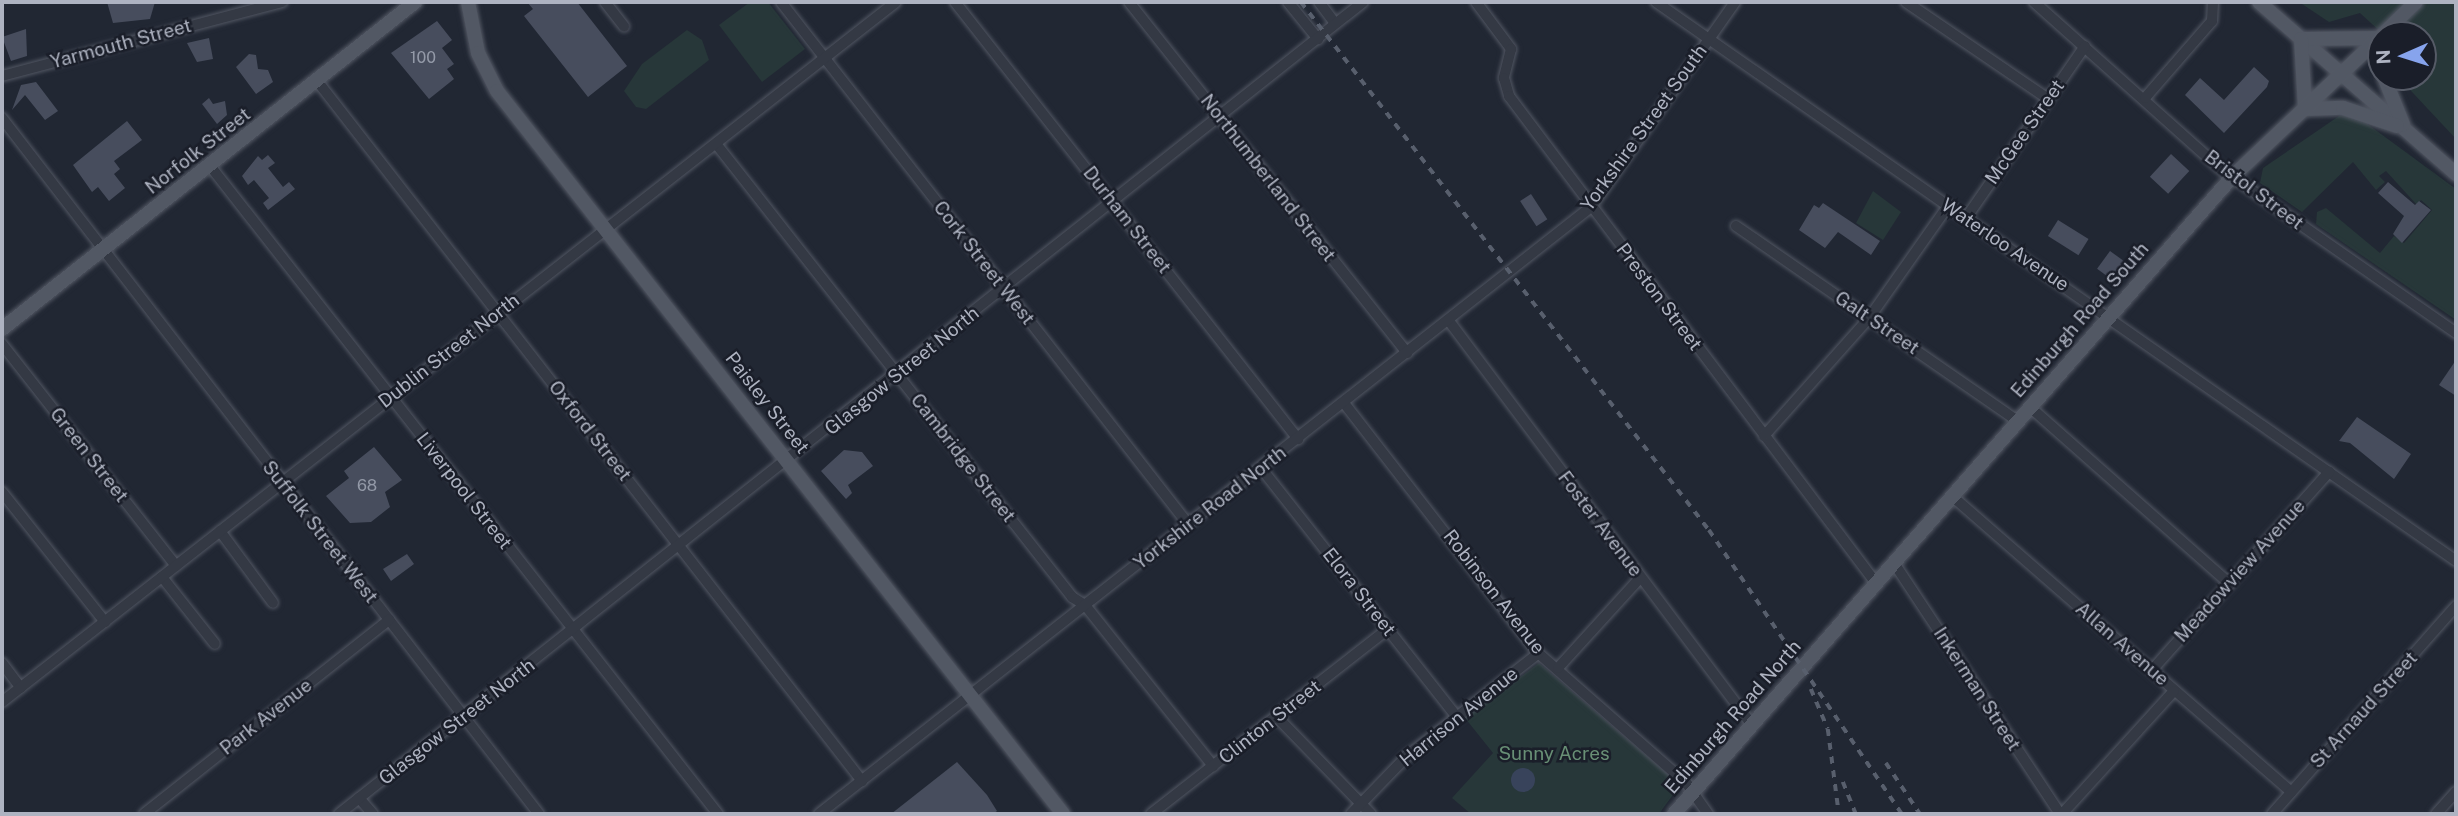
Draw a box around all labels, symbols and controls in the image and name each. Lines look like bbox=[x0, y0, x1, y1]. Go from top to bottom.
street label: Yarmouth Street bbox=[48, 14, 194, 74]
north arrow bbox=[2367, 21, 2437, 91]
street label: Yorkshire Street South bbox=[1576, 40, 1712, 216]
house number: 100 bbox=[410, 48, 436, 68]
text: N bbox=[2372, 49, 2394, 65]
street label: McGee Street bbox=[1981, 75, 2069, 189]
street label: Northumberland Street bbox=[1196, 90, 1340, 266]
street label: Norfolk Street bbox=[141, 103, 255, 199]
street label: Bristol Street bbox=[2200, 145, 2308, 235]
street label: Durham Street bbox=[1078, 162, 1176, 278]
street label: Waterloo Avenue bbox=[1937, 194, 2073, 296]
street label: Cork Street West bbox=[928, 196, 1040, 330]
street label: Edinburgh Road South bbox=[2006, 238, 2154, 402]
street label: Preston Street bbox=[1611, 239, 1707, 355]
street label: Galt Street bbox=[1830, 286, 1924, 360]
street label: Dublin Street North bbox=[374, 289, 524, 413]
street label: Glasgow Street North bbox=[820, 302, 984, 440]
street label: Paisley Street bbox=[720, 348, 814, 458]
street label: Oxford Street bbox=[544, 376, 636, 486]
street label: Cambridge Street bbox=[906, 389, 1020, 527]
street label: Green Street bbox=[45, 403, 133, 507]
street label: Liverpool Street bbox=[411, 428, 517, 554]
street label: Yorkshire Road North bbox=[1129, 441, 1291, 575]
street label: Suffolk Street West bbox=[257, 456, 383, 608]
street label: Foster Avenue bbox=[1553, 467, 1647, 581]
house number: 68 bbox=[357, 476, 377, 496]
street label: Meadowview Avenue bbox=[2170, 495, 2310, 647]
street label: Robinson Avenue bbox=[1438, 525, 1550, 659]
street label: Elora Street bbox=[1318, 544, 1400, 640]
street label: Allan Avenue bbox=[2071, 597, 2173, 691]
street label: Inkerman Street bbox=[1929, 623, 2025, 755]
street label: Edinburgh Road North bbox=[1660, 636, 1806, 798]
street label: St Arnaud Street bbox=[2306, 647, 2422, 773]
street label: Glasgow Street North bbox=[374, 654, 540, 790]
street label: Harrison Avenue bbox=[1395, 662, 1523, 772]
street label: Park Avenue bbox=[215, 674, 317, 760]
street label: Clinton Street bbox=[1214, 675, 1326, 769]
park label: Sunny Acres bbox=[1498, 743, 1610, 765]

